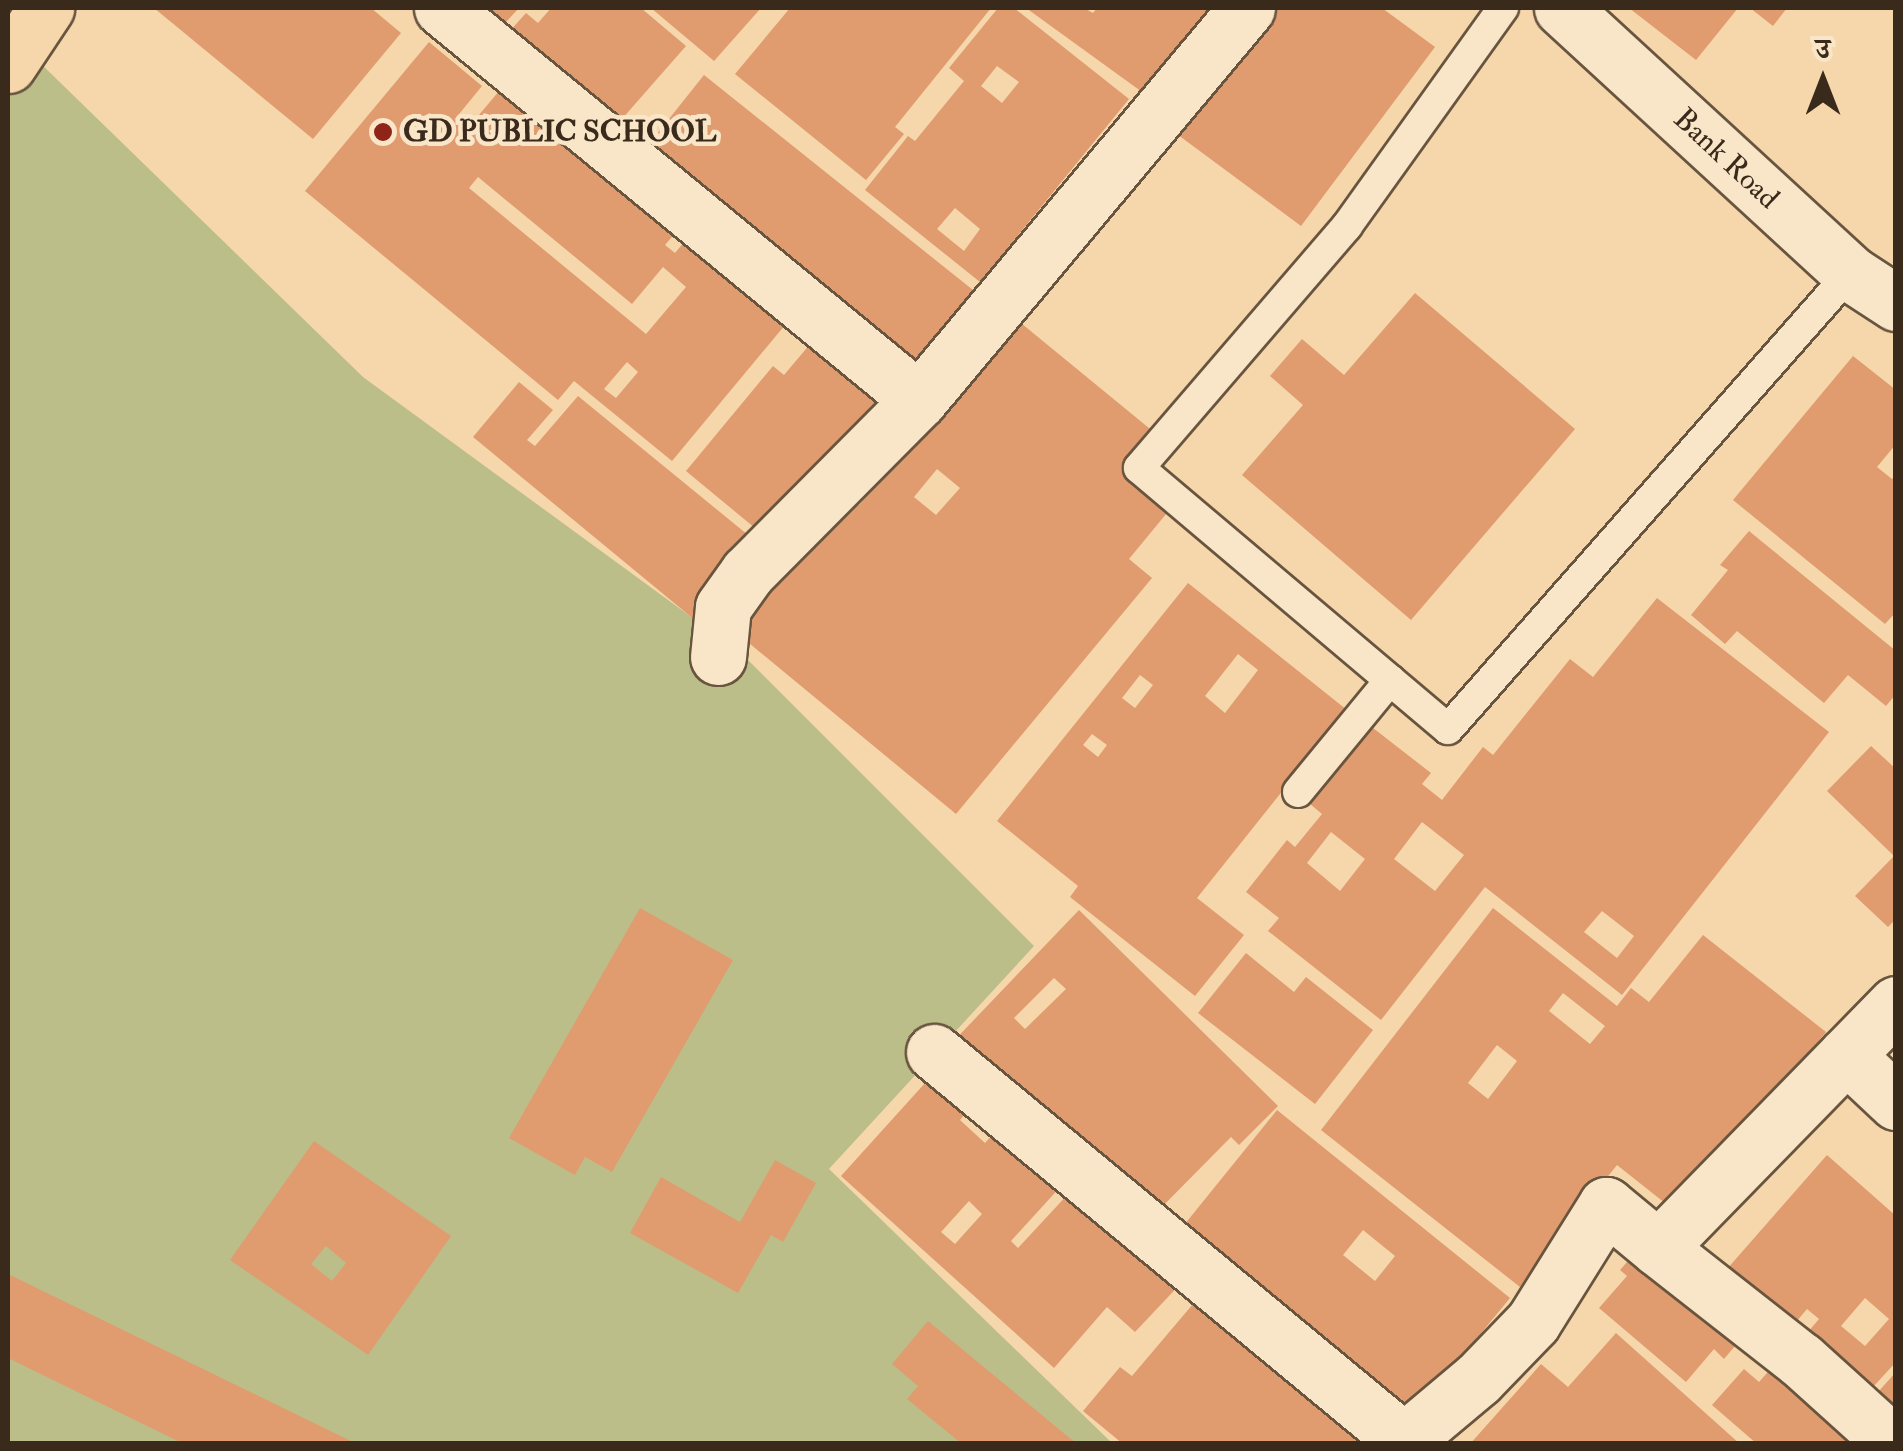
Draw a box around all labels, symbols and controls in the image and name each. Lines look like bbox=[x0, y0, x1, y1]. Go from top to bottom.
north arrow bbox=[1773, 30, 1873, 130]
text: उ bbox=[1816, 32, 1830, 67]
street label: Bank Road bbox=[1666, 101, 1786, 217]
place label: GD PUBLIC SCHOOL bbox=[403, 114, 716, 150]
marker: GD PUBLIC SCHOOL bbox=[372, 121, 394, 143]

